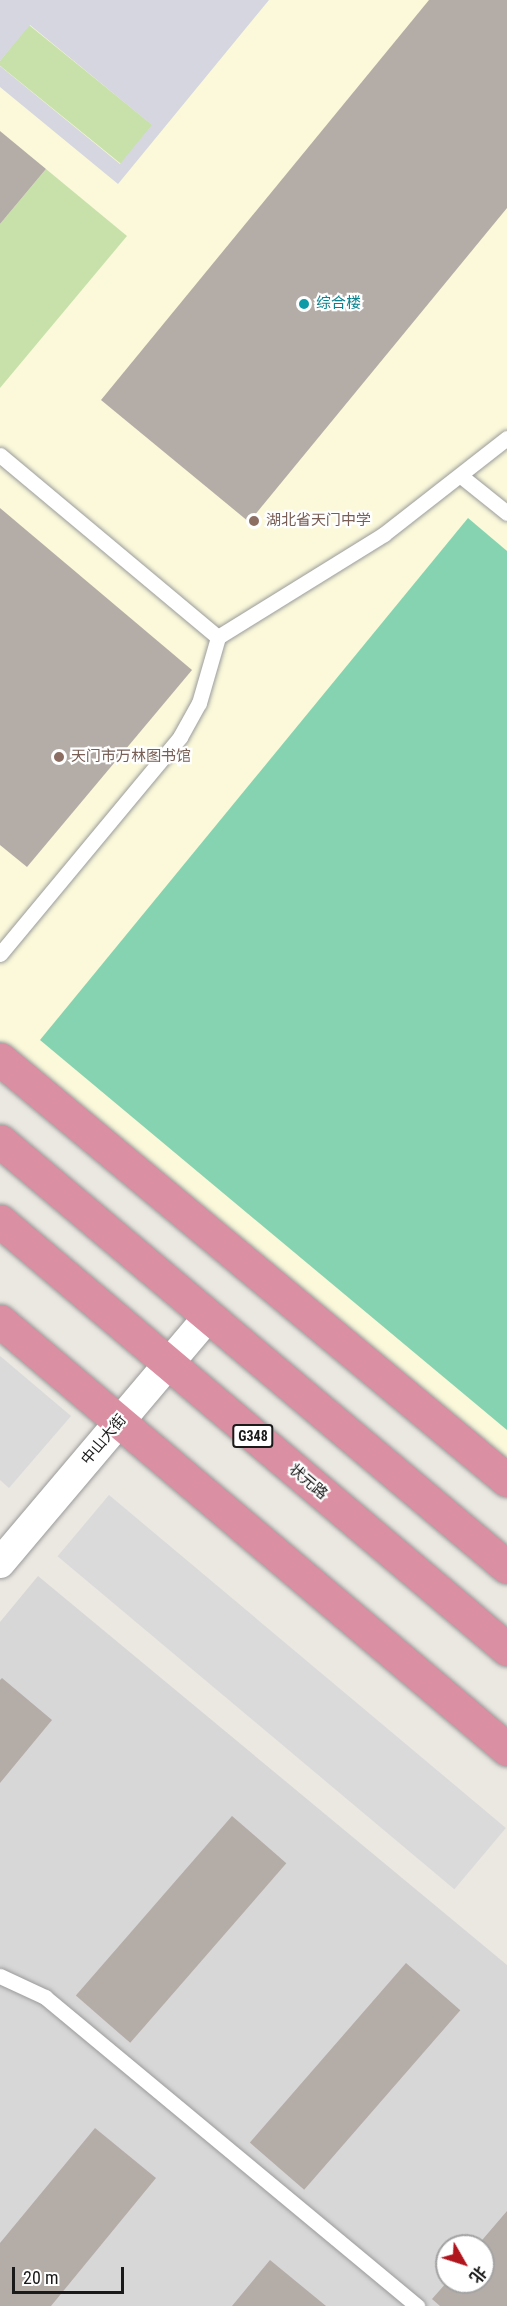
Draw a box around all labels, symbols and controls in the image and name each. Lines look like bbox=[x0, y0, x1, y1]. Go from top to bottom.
place label: 综合楼 bbox=[316, 295, 361, 313]
marker: 综合楼 bbox=[297, 297, 311, 311]
place label: 湖北省天门中学 bbox=[266, 512, 371, 530]
marker: 湖北省天门中学 bbox=[247, 514, 261, 528]
place label: 天门市万林图书馆 bbox=[71, 748, 191, 766]
marker: 天门市万林图书馆 bbox=[52, 750, 66, 764]
street label: 中山大街 bbox=[78, 1411, 130, 1469]
road number: G348 bbox=[232, 1425, 274, 1447]
street label: 状元路 bbox=[285, 1461, 331, 1503]
north arrow bbox=[435, 2234, 495, 2294]
scale bar bbox=[15, 2255, 128, 2293]
text: 北 bbox=[465, 2262, 490, 2287]
text: 20 m bbox=[23, 2267, 58, 2288]

